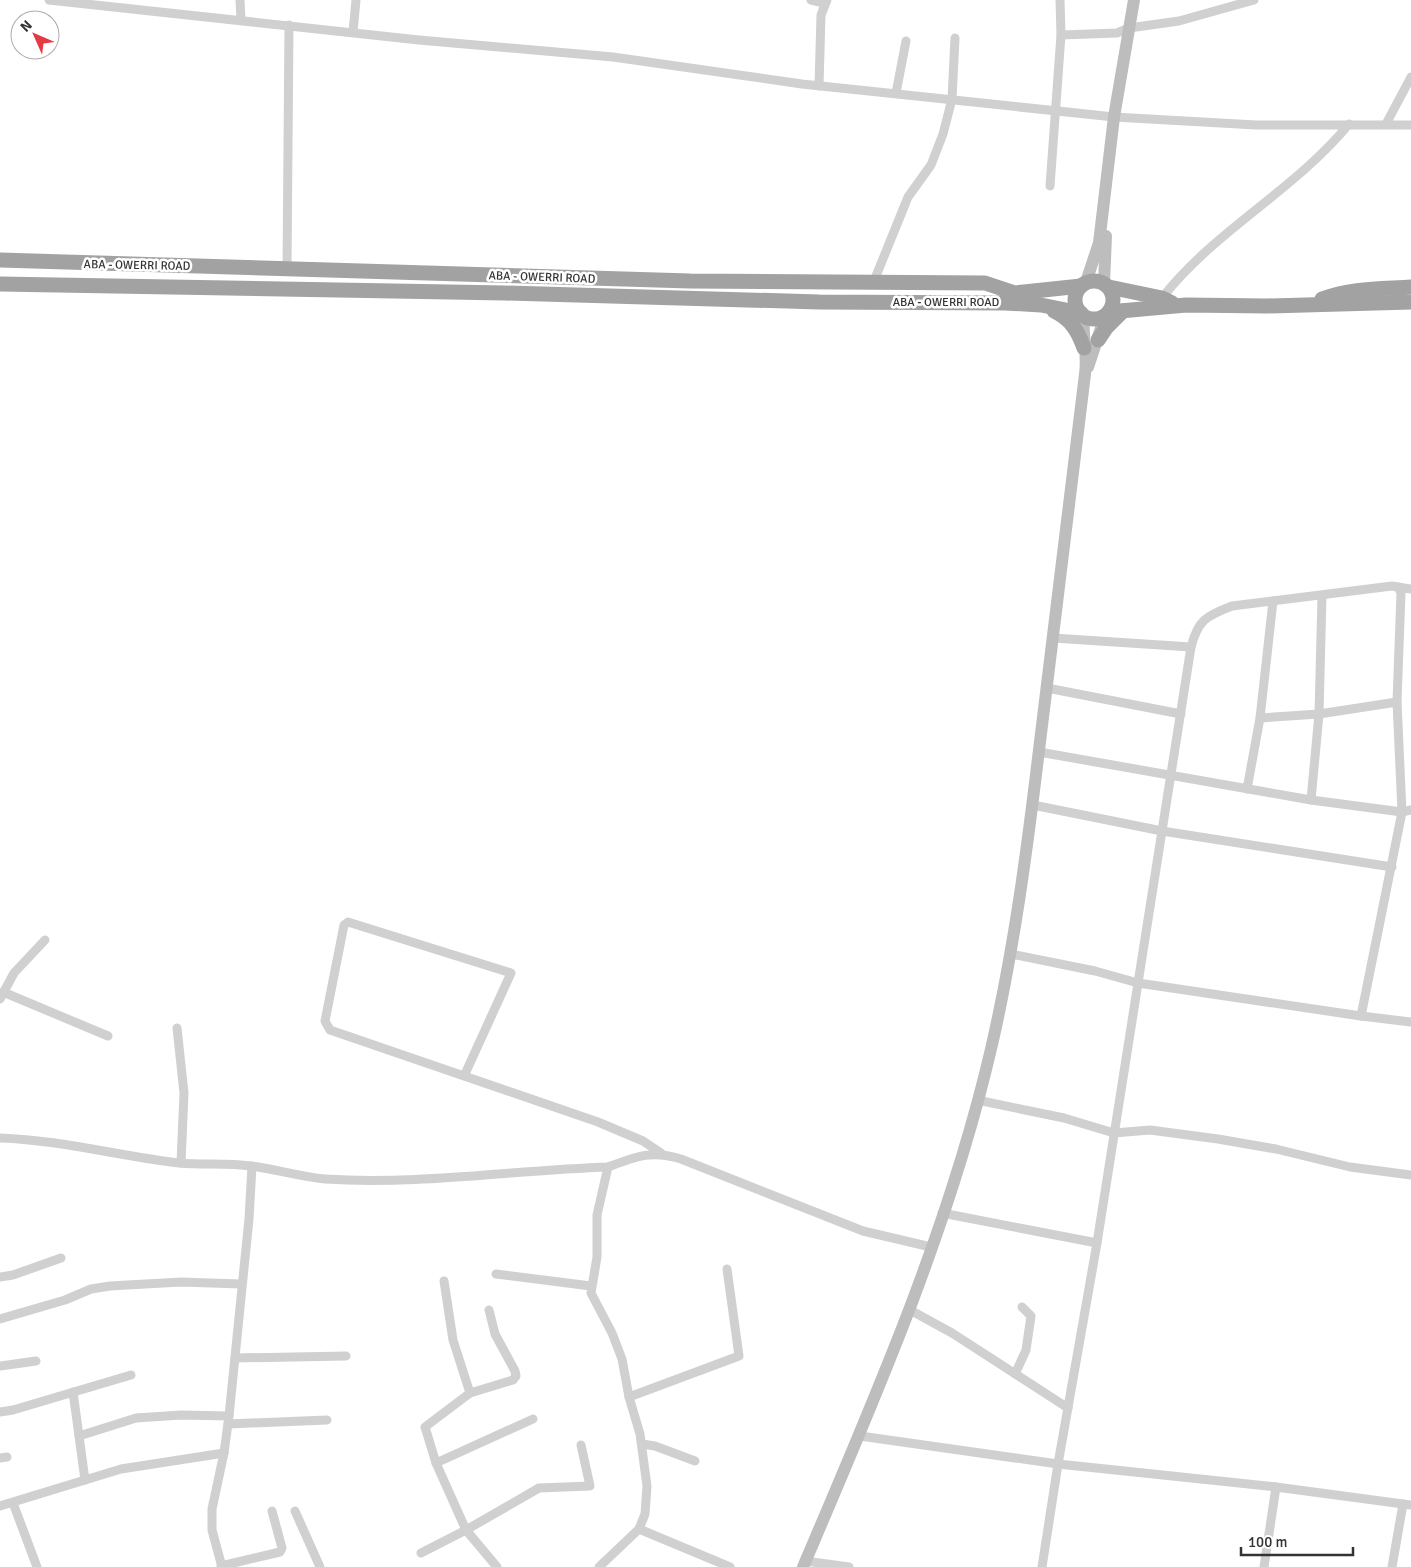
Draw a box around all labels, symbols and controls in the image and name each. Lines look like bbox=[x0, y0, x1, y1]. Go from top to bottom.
north arrow bbox=[10, 10, 60, 60]
text: N bbox=[17, 17, 36, 36]
street label: ABA - OWERRI ROAD bbox=[84, 257, 191, 274]
street label: ABA - OWERRI ROAD bbox=[488, 268, 596, 287]
street label: ABA - OWERRI ROAD bbox=[893, 295, 1000, 310]
scale bar bbox=[1241, 1524, 1354, 1556]
text: 100 m bbox=[1248, 1533, 1288, 1551]

